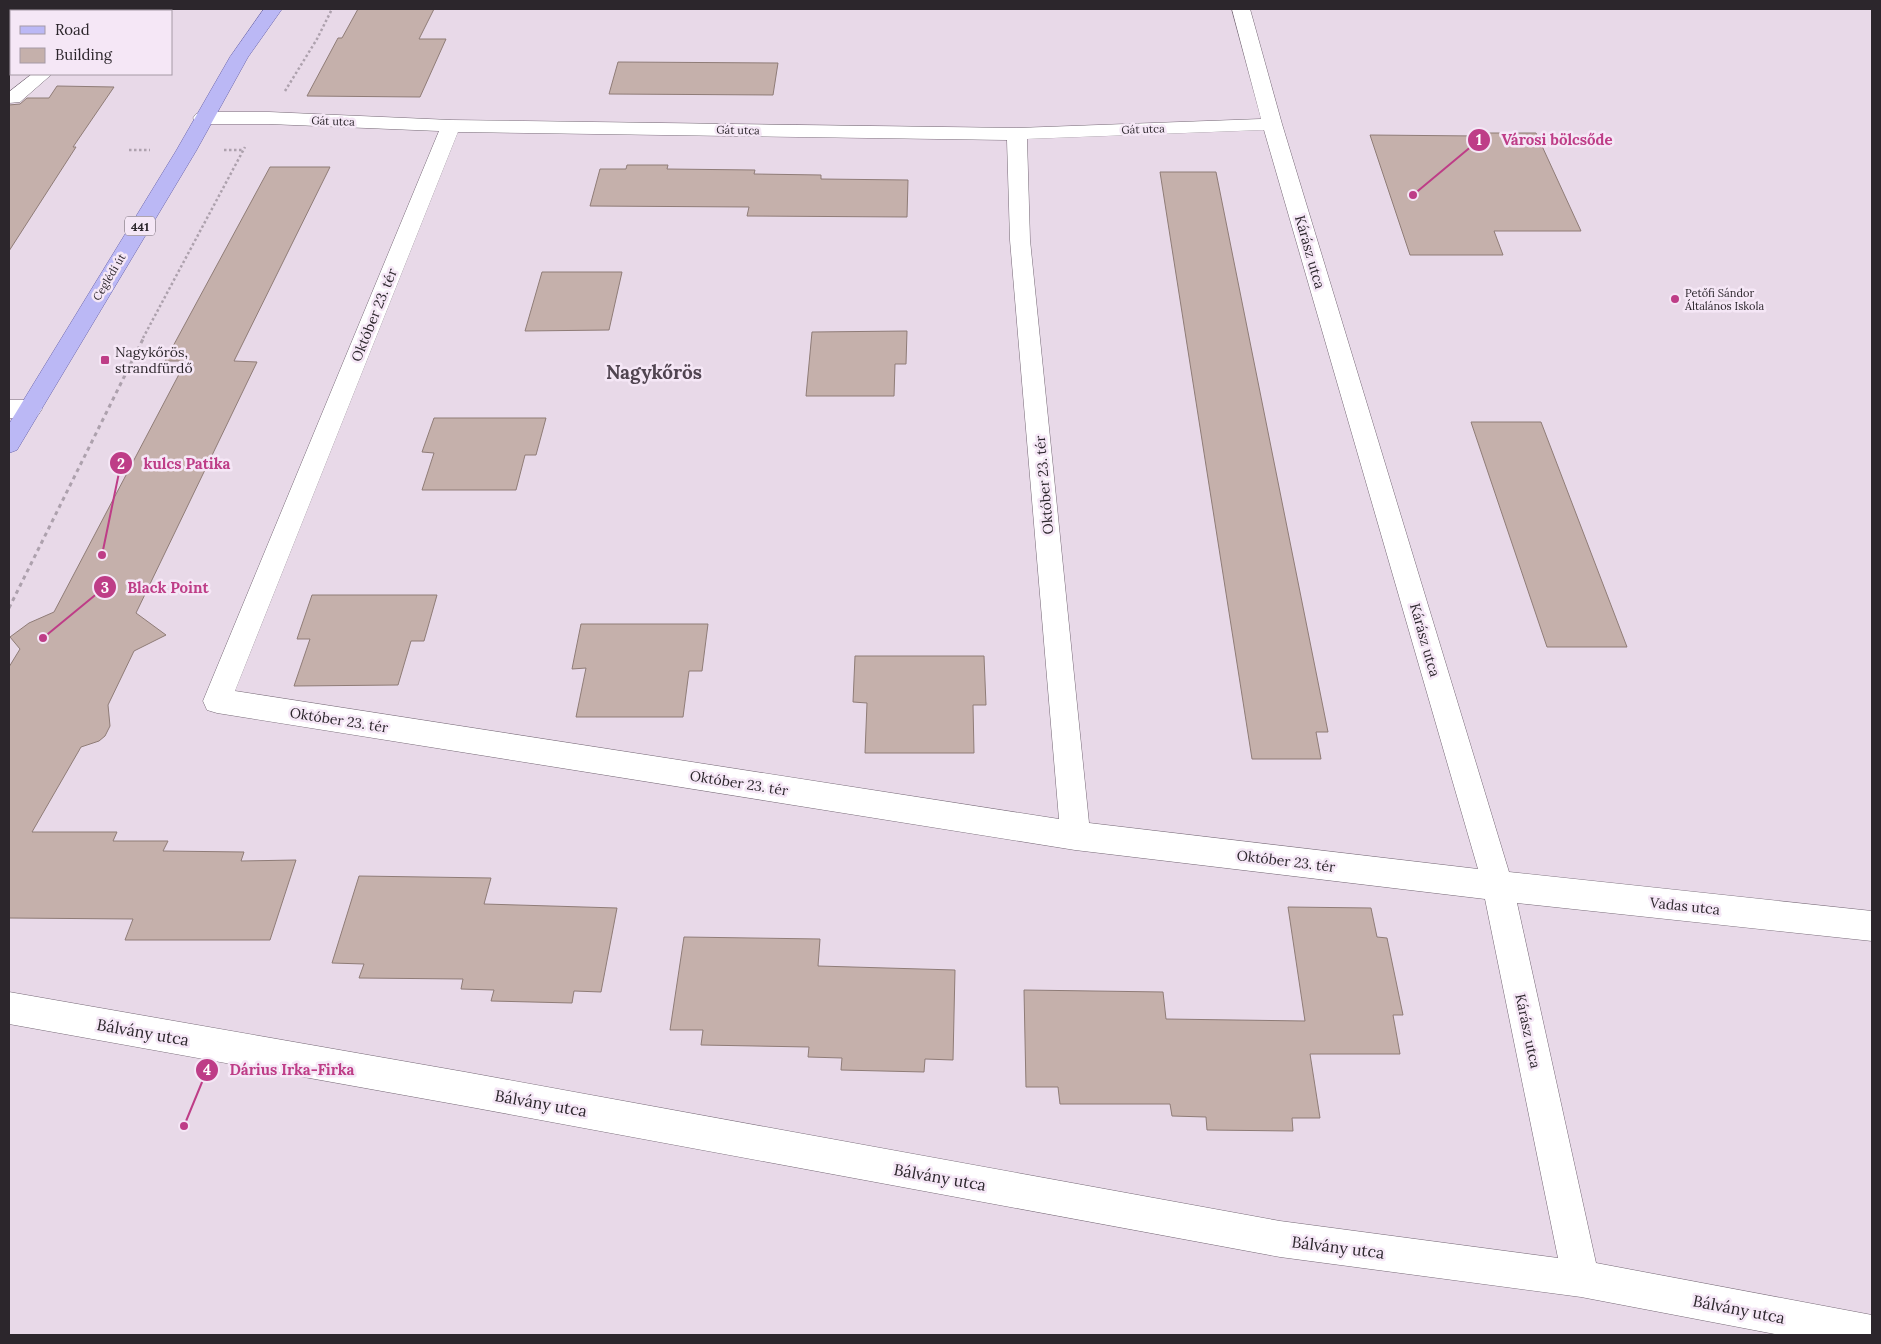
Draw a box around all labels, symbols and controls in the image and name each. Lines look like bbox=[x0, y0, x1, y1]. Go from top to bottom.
legend bbox=[10, 10, 172, 75]
text: Road bbox=[55, 20, 90, 39]
text: Building bbox=[55, 45, 113, 64]
street label: Gát utca bbox=[311, 113, 355, 129]
street label: Gát utca bbox=[1121, 121, 1165, 137]
street label: Gát utca bbox=[716, 123, 760, 137]
callout: Városi bölcsőde bbox=[1467, 125, 1623, 155]
text: 1 bbox=[1476, 130, 1482, 149]
text: Városi bölcsőde bbox=[1501, 130, 1613, 149]
street label: Kárász utca bbox=[1291, 213, 1329, 291]
road number: 441 bbox=[125, 217, 155, 236]
street label: Ceglédi út bbox=[90, 250, 129, 303]
street label: Október 23. tér bbox=[347, 266, 401, 364]
place label: Petőfi Sándor Általános Iskola bbox=[1684, 286, 1765, 313]
marker: Petőfi Sándor Általános Iskola bbox=[1669, 293, 1681, 305]
place label: Nagykőrös, strandfürdő bbox=[115, 343, 193, 377]
marker: Nagykőrös, strandfürdő bbox=[99, 354, 111, 366]
district label: Nagykőrös bbox=[606, 360, 702, 384]
street label: Október 23. tér bbox=[1031, 435, 1057, 535]
callout: kulcs Patika bbox=[108, 448, 240, 478]
text: 2 bbox=[117, 454, 125, 473]
text: kulcs Patika bbox=[144, 454, 231, 473]
callout: Black Point bbox=[92, 572, 219, 602]
text: 3 bbox=[101, 578, 109, 597]
text: Black Point bbox=[127, 578, 209, 597]
street label: Kárász utca bbox=[1406, 601, 1444, 679]
street label: Október 23. tér bbox=[289, 703, 389, 737]
street label: Október 23. tér bbox=[689, 766, 789, 800]
street label: Október 23. tér bbox=[1236, 846, 1336, 876]
street label: Vadas utca bbox=[1648, 893, 1721, 919]
street label: Kárász utca bbox=[1511, 992, 1545, 1070]
street label: Bálvány utca bbox=[95, 1014, 191, 1050]
callout: Dárius Irka-Firka bbox=[195, 1055, 365, 1085]
text: 4 bbox=[203, 1060, 211, 1079]
text: Dárius Irka-Firka bbox=[230, 1060, 355, 1079]
street label: Bálvány utca bbox=[493, 1085, 589, 1121]
street label: Bálvány utca bbox=[892, 1159, 988, 1195]
street label: Bálvány utca bbox=[1290, 1231, 1386, 1263]
street label: Bálvány utca bbox=[1691, 1290, 1787, 1328]

